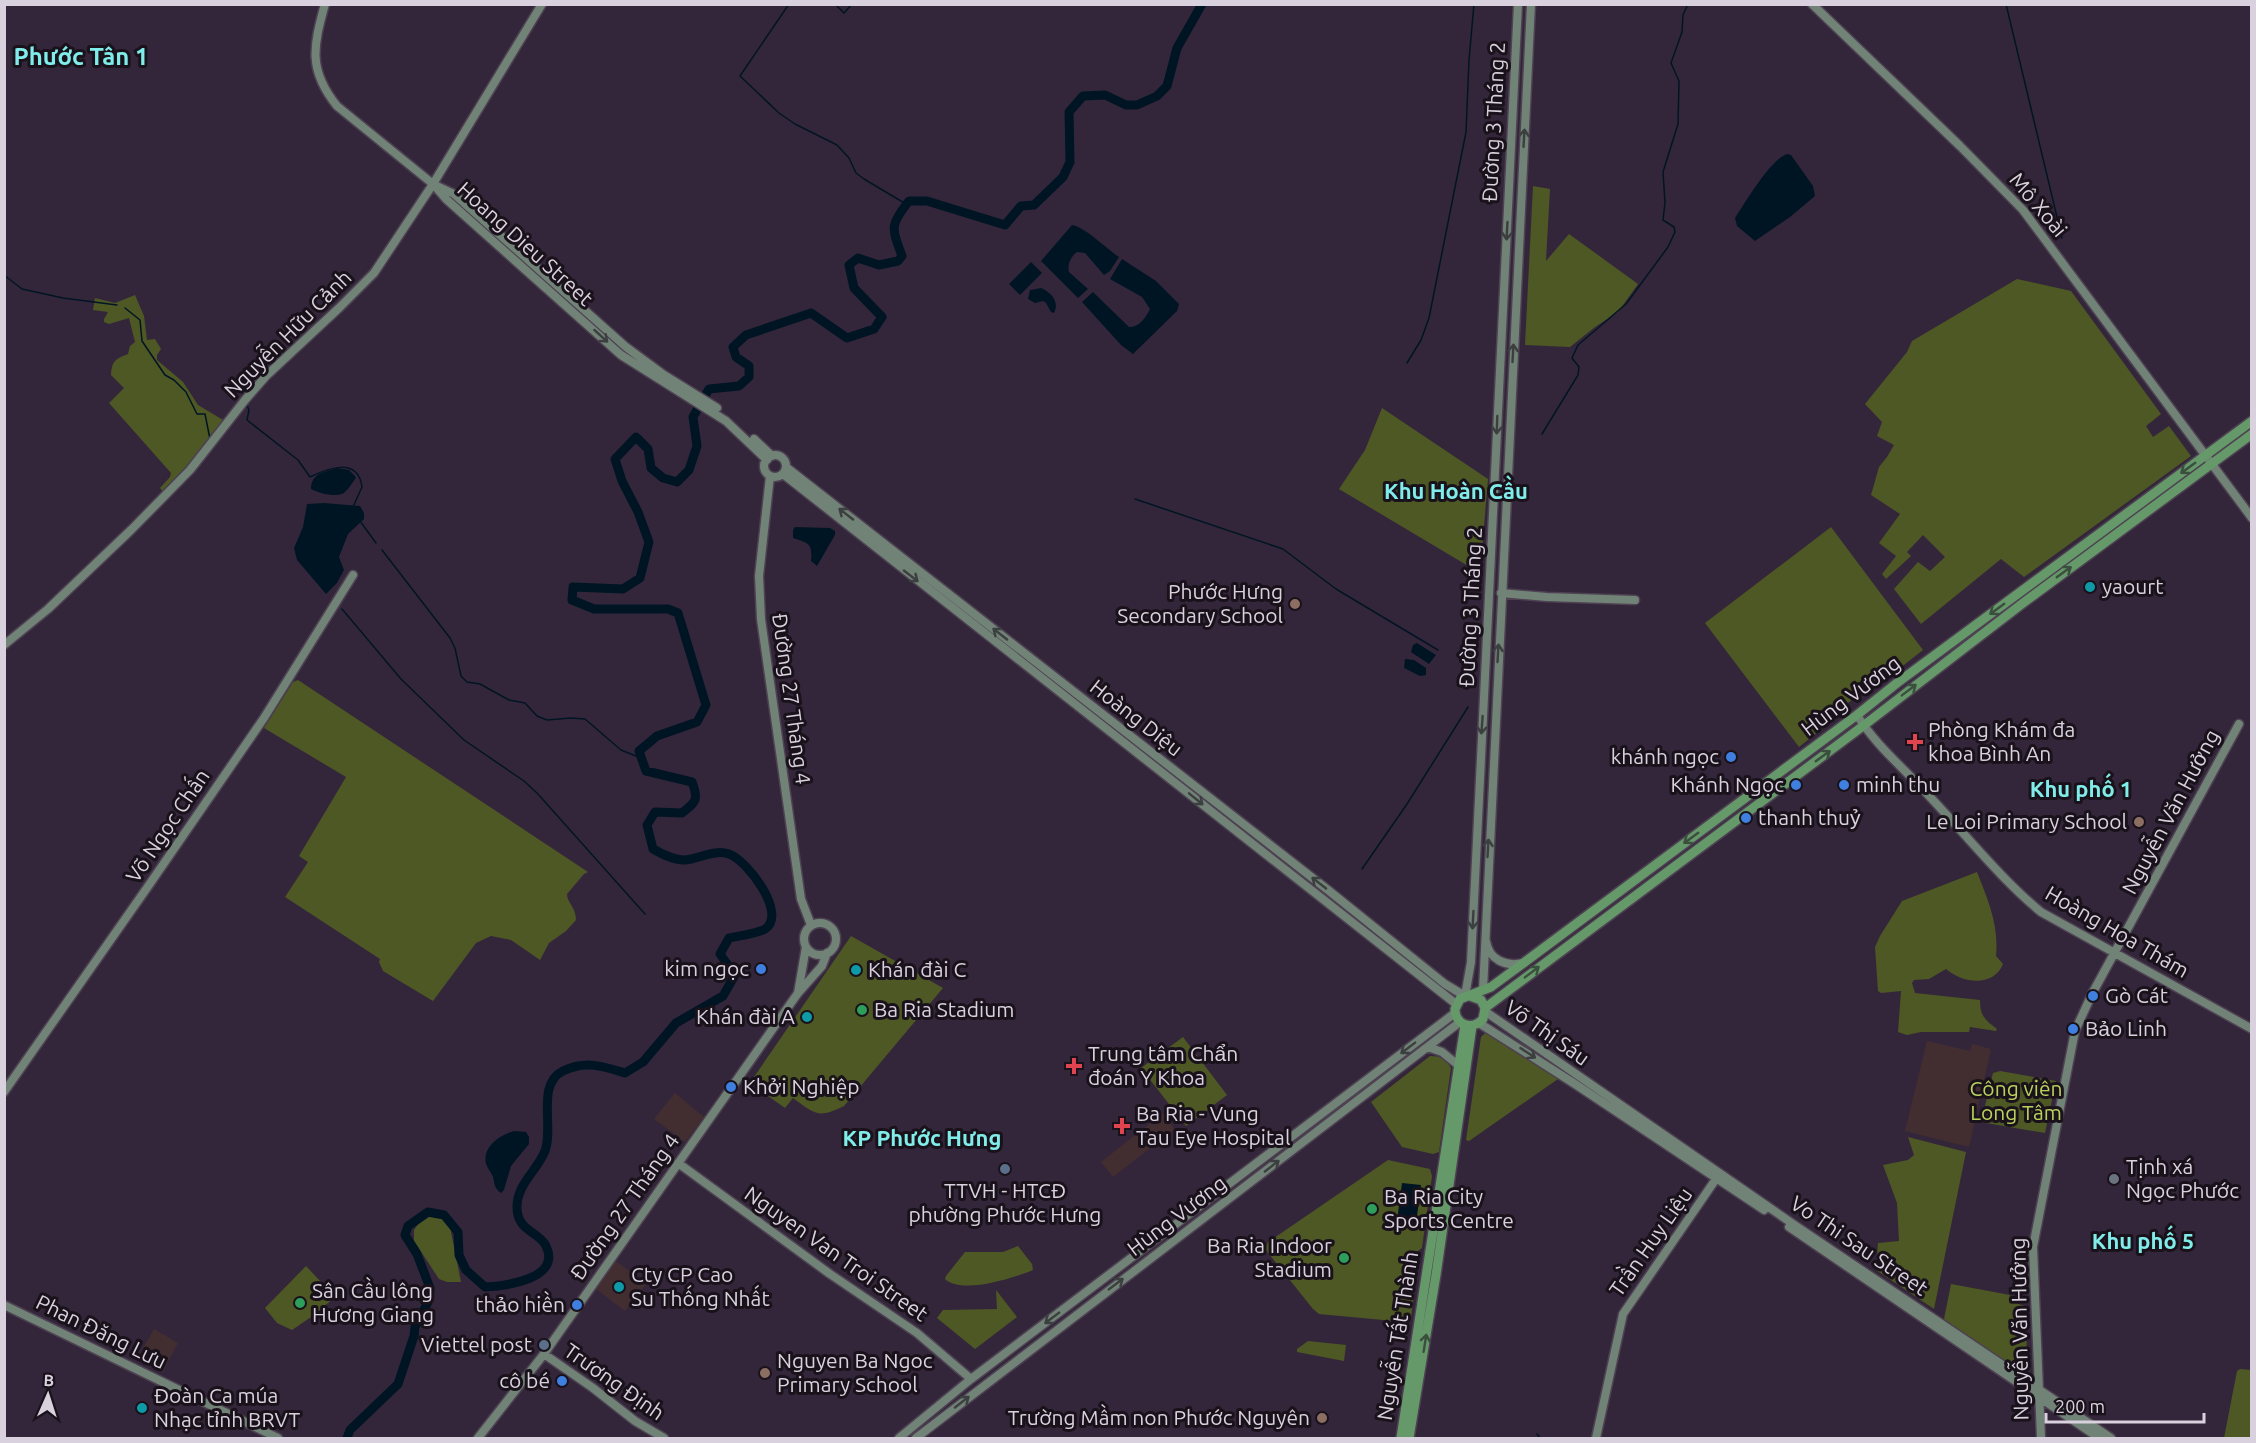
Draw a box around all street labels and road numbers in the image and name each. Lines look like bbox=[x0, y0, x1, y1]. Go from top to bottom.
street label: Đường 3 Tháng 2 bbox=[1477, 41, 1509, 203]
street label: Mô Xoài bbox=[2005, 167, 2072, 241]
street label: Hoang Dieu Street bbox=[453, 176, 598, 310]
street label: Nguyễn Hữu Cảnh bbox=[218, 264, 356, 402]
street label: Đường 3 Tháng 2 bbox=[1454, 526, 1486, 688]
street label: Đường 27 Tháng 4 bbox=[768, 612, 816, 786]
street label: Hùng Vương bbox=[1796, 650, 1904, 740]
street label: Hoàng Diệu bbox=[1086, 674, 1187, 761]
street label: Nguyễn Văn Hưởng bbox=[2116, 725, 2224, 898]
street label: Võ Ngọc Chấn bbox=[119, 763, 214, 887]
street label: Hoàng Hoa Thám bbox=[2041, 880, 2194, 982]
street label: Võ Thị Sáu bbox=[1501, 995, 1594, 1070]
street label: Đường 27 Tháng 4 bbox=[565, 1129, 683, 1284]
street label: Hùng Vương bbox=[1122, 1170, 1230, 1260]
street label: Nguyen Van Troi Street bbox=[740, 1181, 933, 1325]
street label: Trần Huy Liệu bbox=[1602, 1181, 1697, 1300]
street label: Vo Thi Sau Street bbox=[1786, 1190, 1933, 1300]
street label: Nguyễn Văn Hưởng bbox=[2004, 1237, 2033, 1421]
street label: Nguyễn Tất Thành bbox=[1370, 1249, 1422, 1422]
street label: Phan Đăng Lưu bbox=[32, 1289, 171, 1373]
street label: Trương Định bbox=[560, 1338, 669, 1424]

